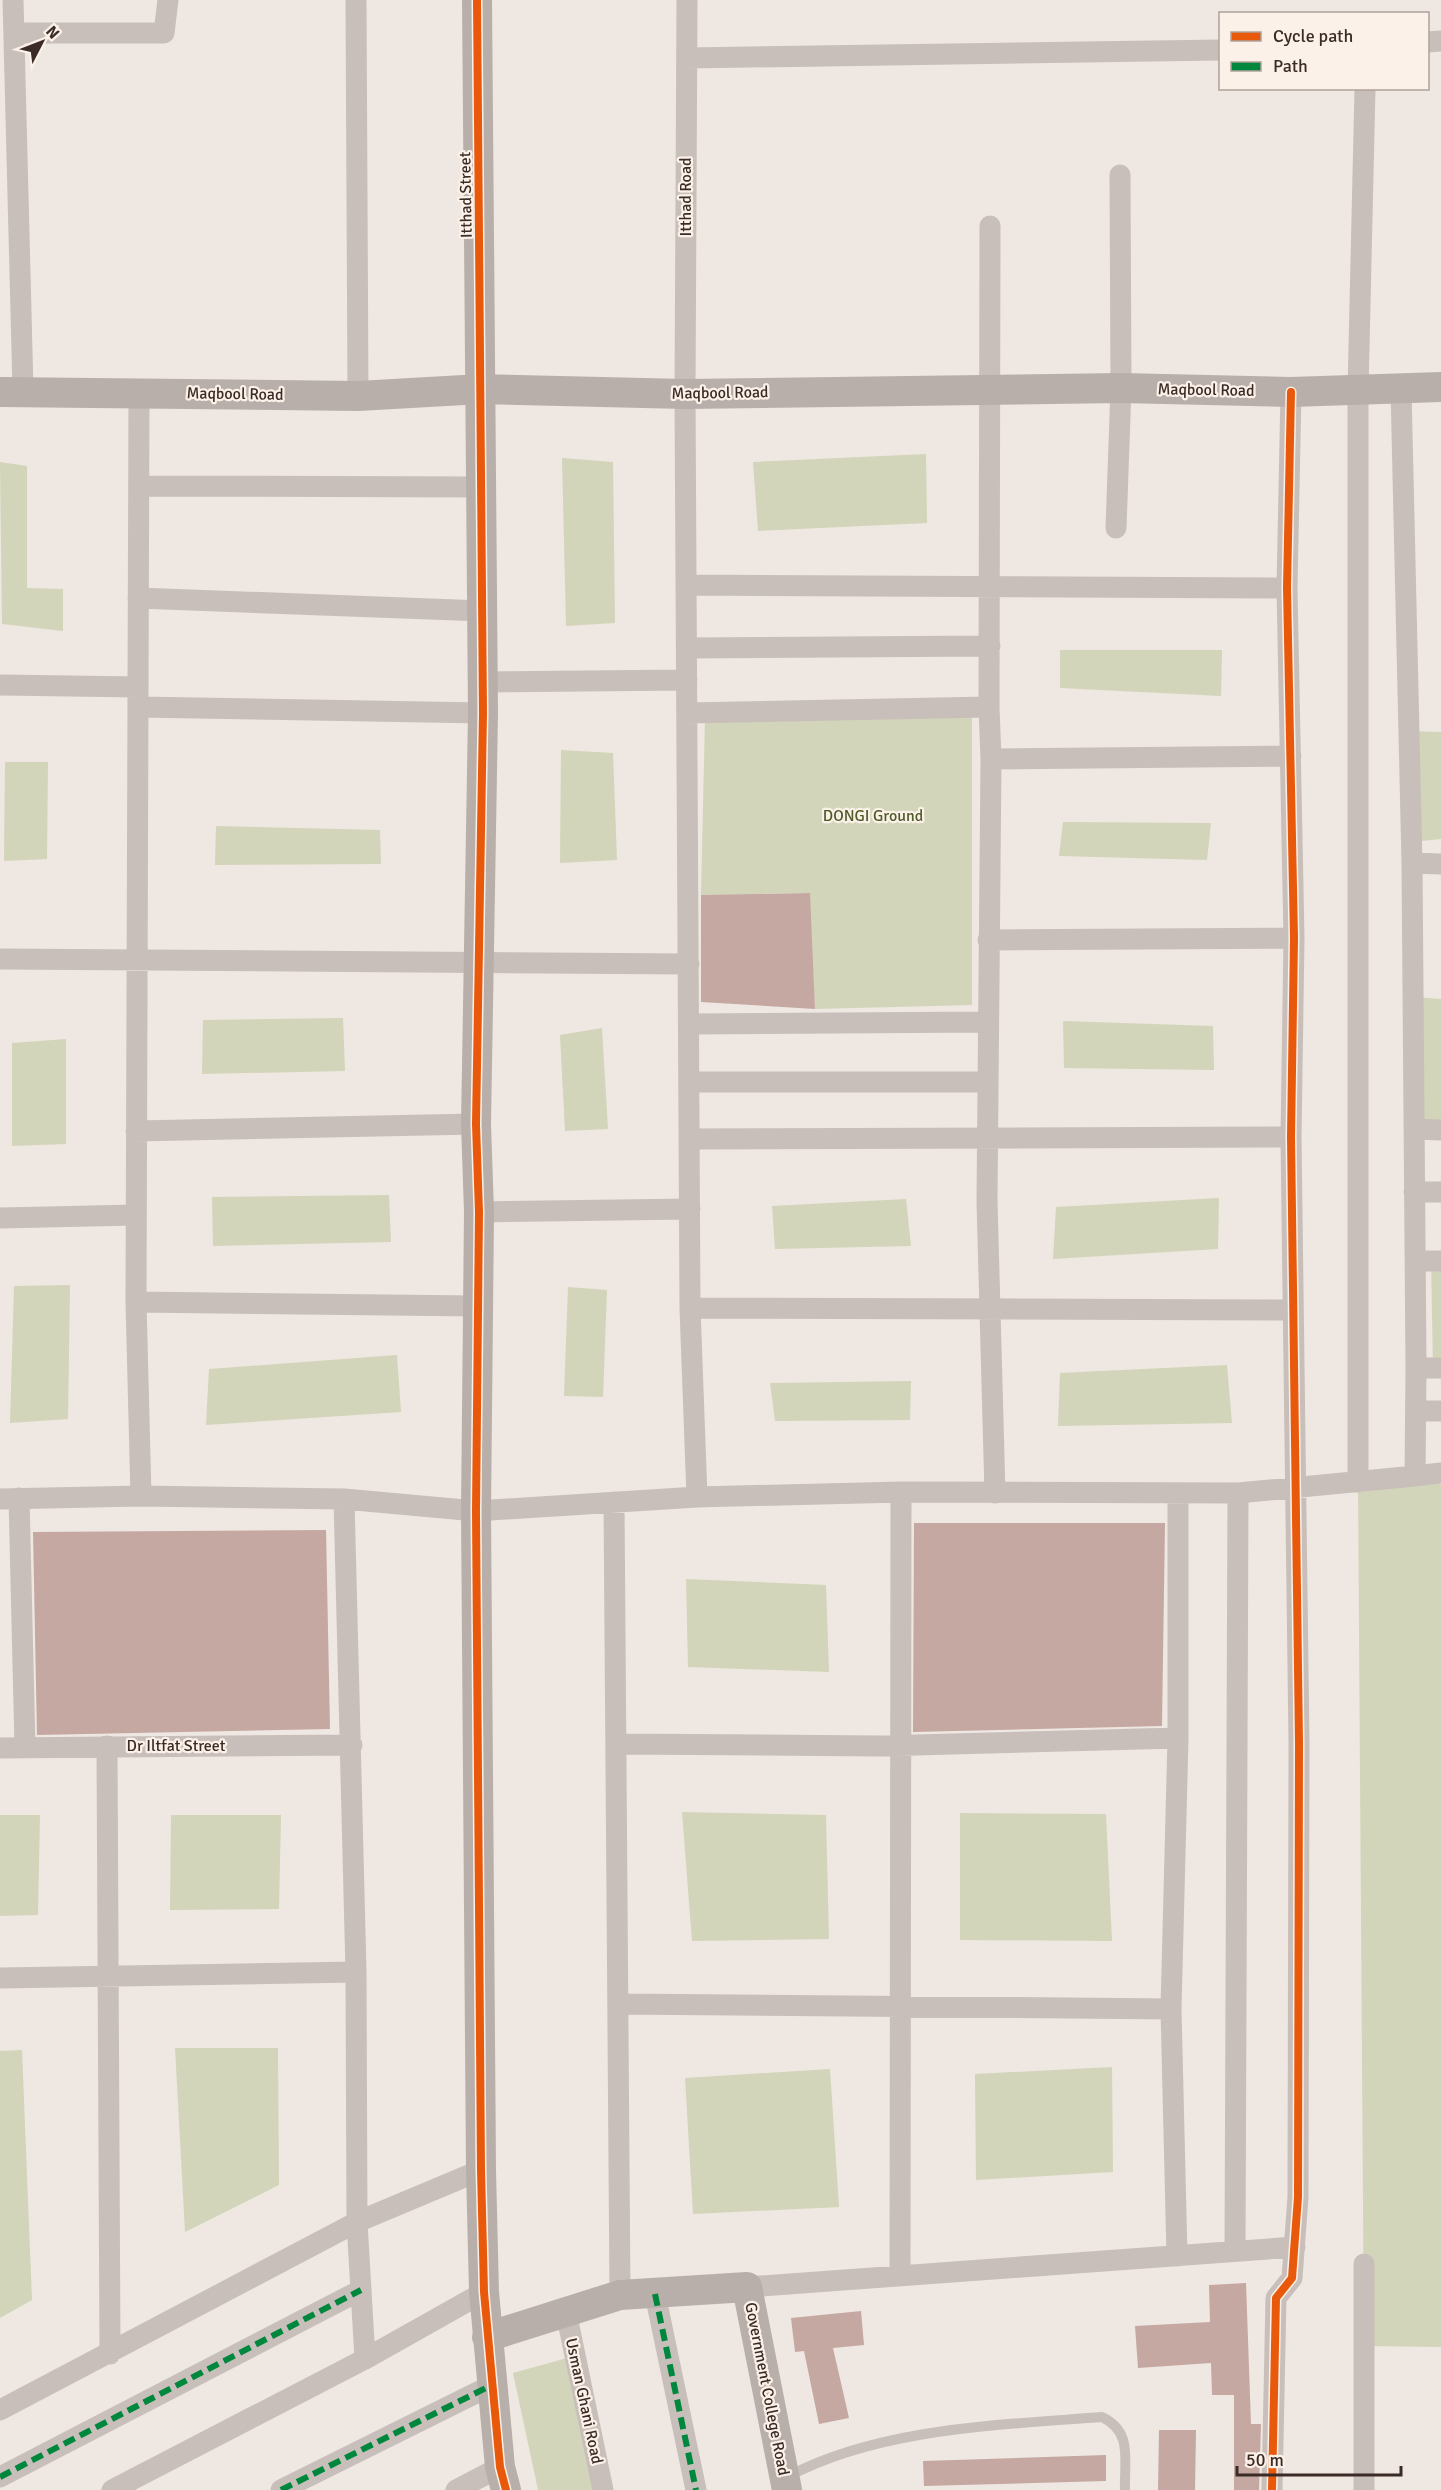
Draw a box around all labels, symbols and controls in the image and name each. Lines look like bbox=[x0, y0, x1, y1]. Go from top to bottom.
north arrow bbox=[12, 12, 72, 72]
legend bbox=[1219, 12, 1429, 90]
text: N bbox=[41, 22, 64, 43]
text: Cycle path bbox=[1273, 25, 1353, 47]
text: Path bbox=[1273, 55, 1308, 77]
street label: Itthad Street bbox=[455, 151, 477, 238]
street label: Itthad Road bbox=[676, 158, 696, 236]
street label: Maqbool Road bbox=[1157, 379, 1255, 401]
street label: Maqbool Road bbox=[671, 382, 769, 404]
street label: Maqbool Road bbox=[186, 383, 284, 405]
park label: DONGI Ground bbox=[823, 806, 923, 826]
street label: Dr Iltfat Street bbox=[127, 1736, 226, 1756]
street label: Government College Road bbox=[740, 2301, 794, 2477]
street label: Usman Ghani Road bbox=[561, 2336, 607, 2466]
scale bar bbox=[1237, 2439, 1400, 2477]
text: 50 m bbox=[1246, 2449, 1284, 2471]

